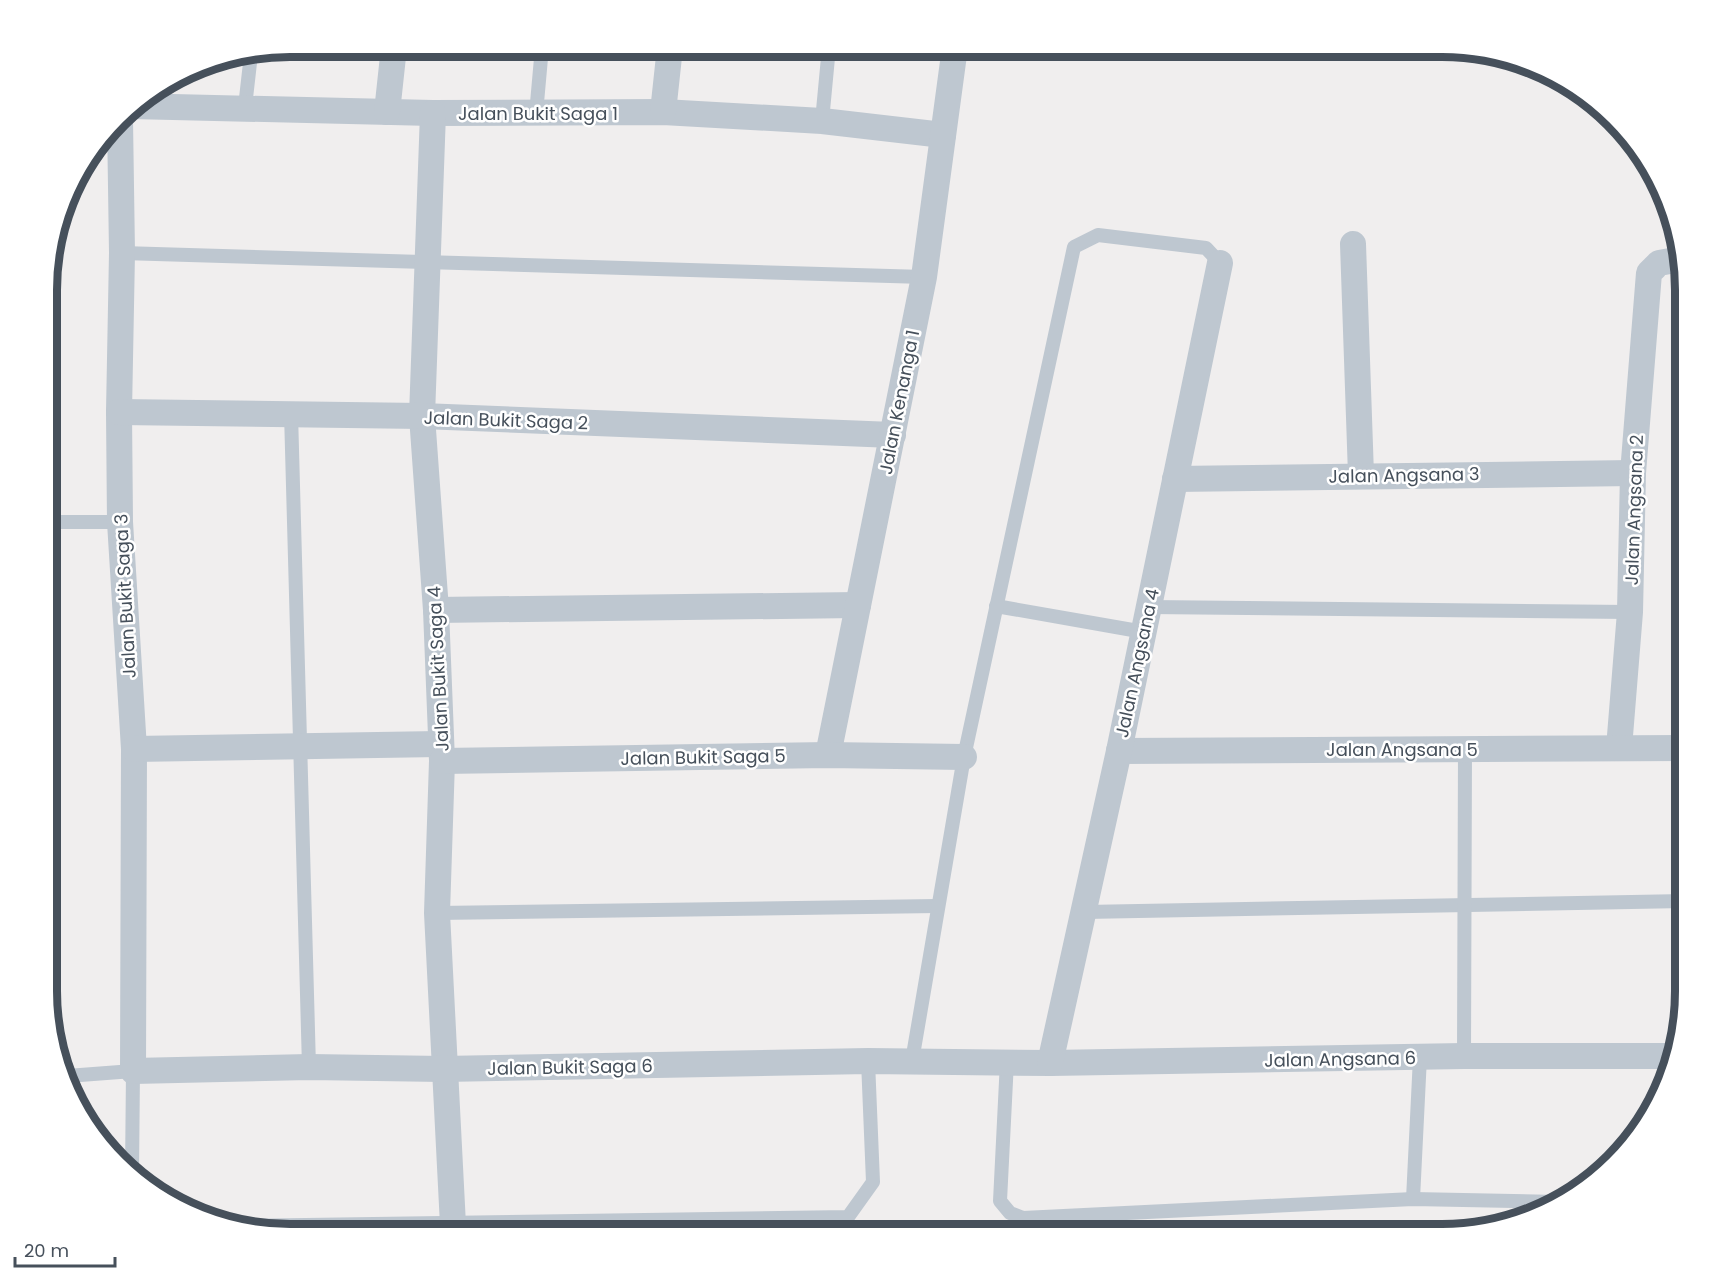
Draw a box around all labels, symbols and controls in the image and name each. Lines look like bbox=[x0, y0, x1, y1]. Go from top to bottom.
street label: Jalan Bukit Saga 1 bbox=[458, 101, 618, 126]
street label: Jalan Kenanga 1 bbox=[873, 328, 925, 476]
street label: Jalan Bukit Saga 2 bbox=[423, 405, 589, 435]
street label: Jalan Angsana 2 bbox=[1619, 434, 1649, 586]
street label: Jalan Angsana 3 bbox=[1328, 461, 1480, 489]
street label: Jalan Bukit Saga 3 bbox=[108, 513, 142, 679]
street label: Jalan Bukit Saga 4 bbox=[421, 586, 455, 752]
street label: Jalan Angsana 4 bbox=[1109, 586, 1165, 740]
street label: Jalan Angsana 5 bbox=[1326, 737, 1478, 762]
street label: Jalan Bukit Saga 5 bbox=[620, 743, 786, 771]
street label: Jalan Angsana 6 bbox=[1264, 1045, 1416, 1073]
street label: Jalan Bukit Saga 6 bbox=[487, 1053, 653, 1081]
scale bar bbox=[15, 1230, 116, 1268]
text: 20 m bbox=[24, 1238, 69, 1263]

